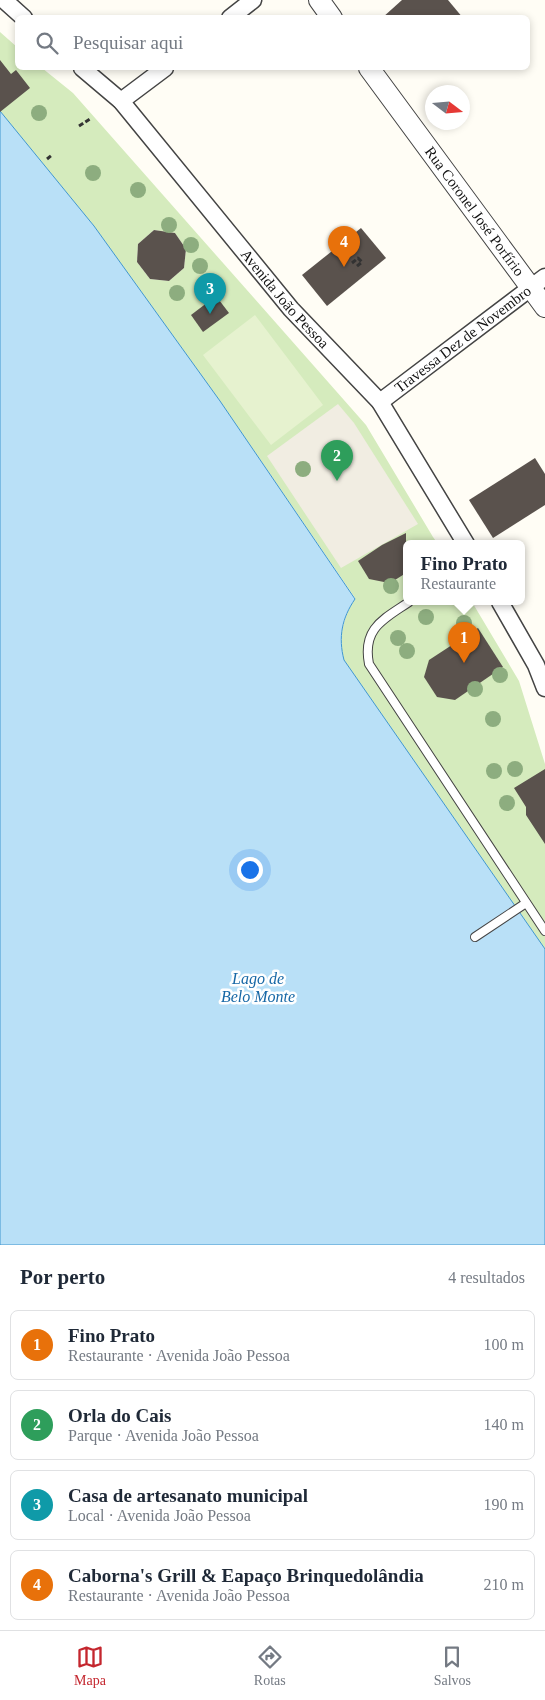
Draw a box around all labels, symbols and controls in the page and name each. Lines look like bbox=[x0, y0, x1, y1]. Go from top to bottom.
search box bbox=[15, 15, 530, 70]
icon: search bbox=[33, 29, 61, 57]
text: Pesquisar aqui bbox=[73, 32, 183, 53]
north arrow bbox=[425, 85, 470, 130]
street label: Rua Coronel José Porfírio bbox=[422, 144, 527, 279]
pin: 4 bbox=[328, 226, 360, 267]
street label: Avenida João Pessoa bbox=[238, 246, 332, 352]
pin: 3 bbox=[194, 273, 226, 314]
street label: Travessa Dez de Novembro bbox=[392, 283, 534, 396]
pin: 2 bbox=[321, 440, 353, 481]
popup bbox=[403, 540, 525, 605]
text: Fino Prato bbox=[420, 553, 508, 574]
text: Restaurante bbox=[420, 575, 496, 592]
pin: 1 bbox=[448, 622, 480, 663]
your location bbox=[237, 857, 263, 883]
water label: Lago de Belo Monte bbox=[221, 970, 295, 1005]
text: Por perto bbox=[20, 1265, 105, 1289]
text: 4 resultados bbox=[448, 1269, 525, 1286]
text: Fino Prato bbox=[68, 1325, 155, 1346]
text: 1 bbox=[33, 1336, 41, 1353]
text: 100 m bbox=[484, 1336, 524, 1353]
text: Restaurante · Avenida João Pessoa bbox=[68, 1347, 290, 1364]
text: Orla do Cais bbox=[68, 1405, 171, 1426]
text: 2 bbox=[33, 1416, 41, 1433]
text: 140 m bbox=[484, 1416, 524, 1433]
text: Parque · Avenida João Pessoa bbox=[68, 1427, 259, 1444]
text: Casa de artesanato municipal bbox=[68, 1485, 308, 1506]
text: 3 bbox=[33, 1496, 41, 1513]
text: 190 m bbox=[484, 1496, 524, 1513]
text: Local · Avenida João Pessoa bbox=[68, 1507, 251, 1524]
text: Caborna's Grill & Eapaço Brinquedolândia bbox=[68, 1565, 424, 1586]
text: 4 bbox=[33, 1576, 41, 1593]
text: 210 m bbox=[484, 1576, 524, 1593]
text: Restaurante · Avenida João Pessoa bbox=[68, 1587, 290, 1604]
tab: Mapa bbox=[74, 1643, 106, 1689]
tab: Rotas bbox=[254, 1643, 286, 1689]
tab: Salvos bbox=[434, 1643, 471, 1689]

